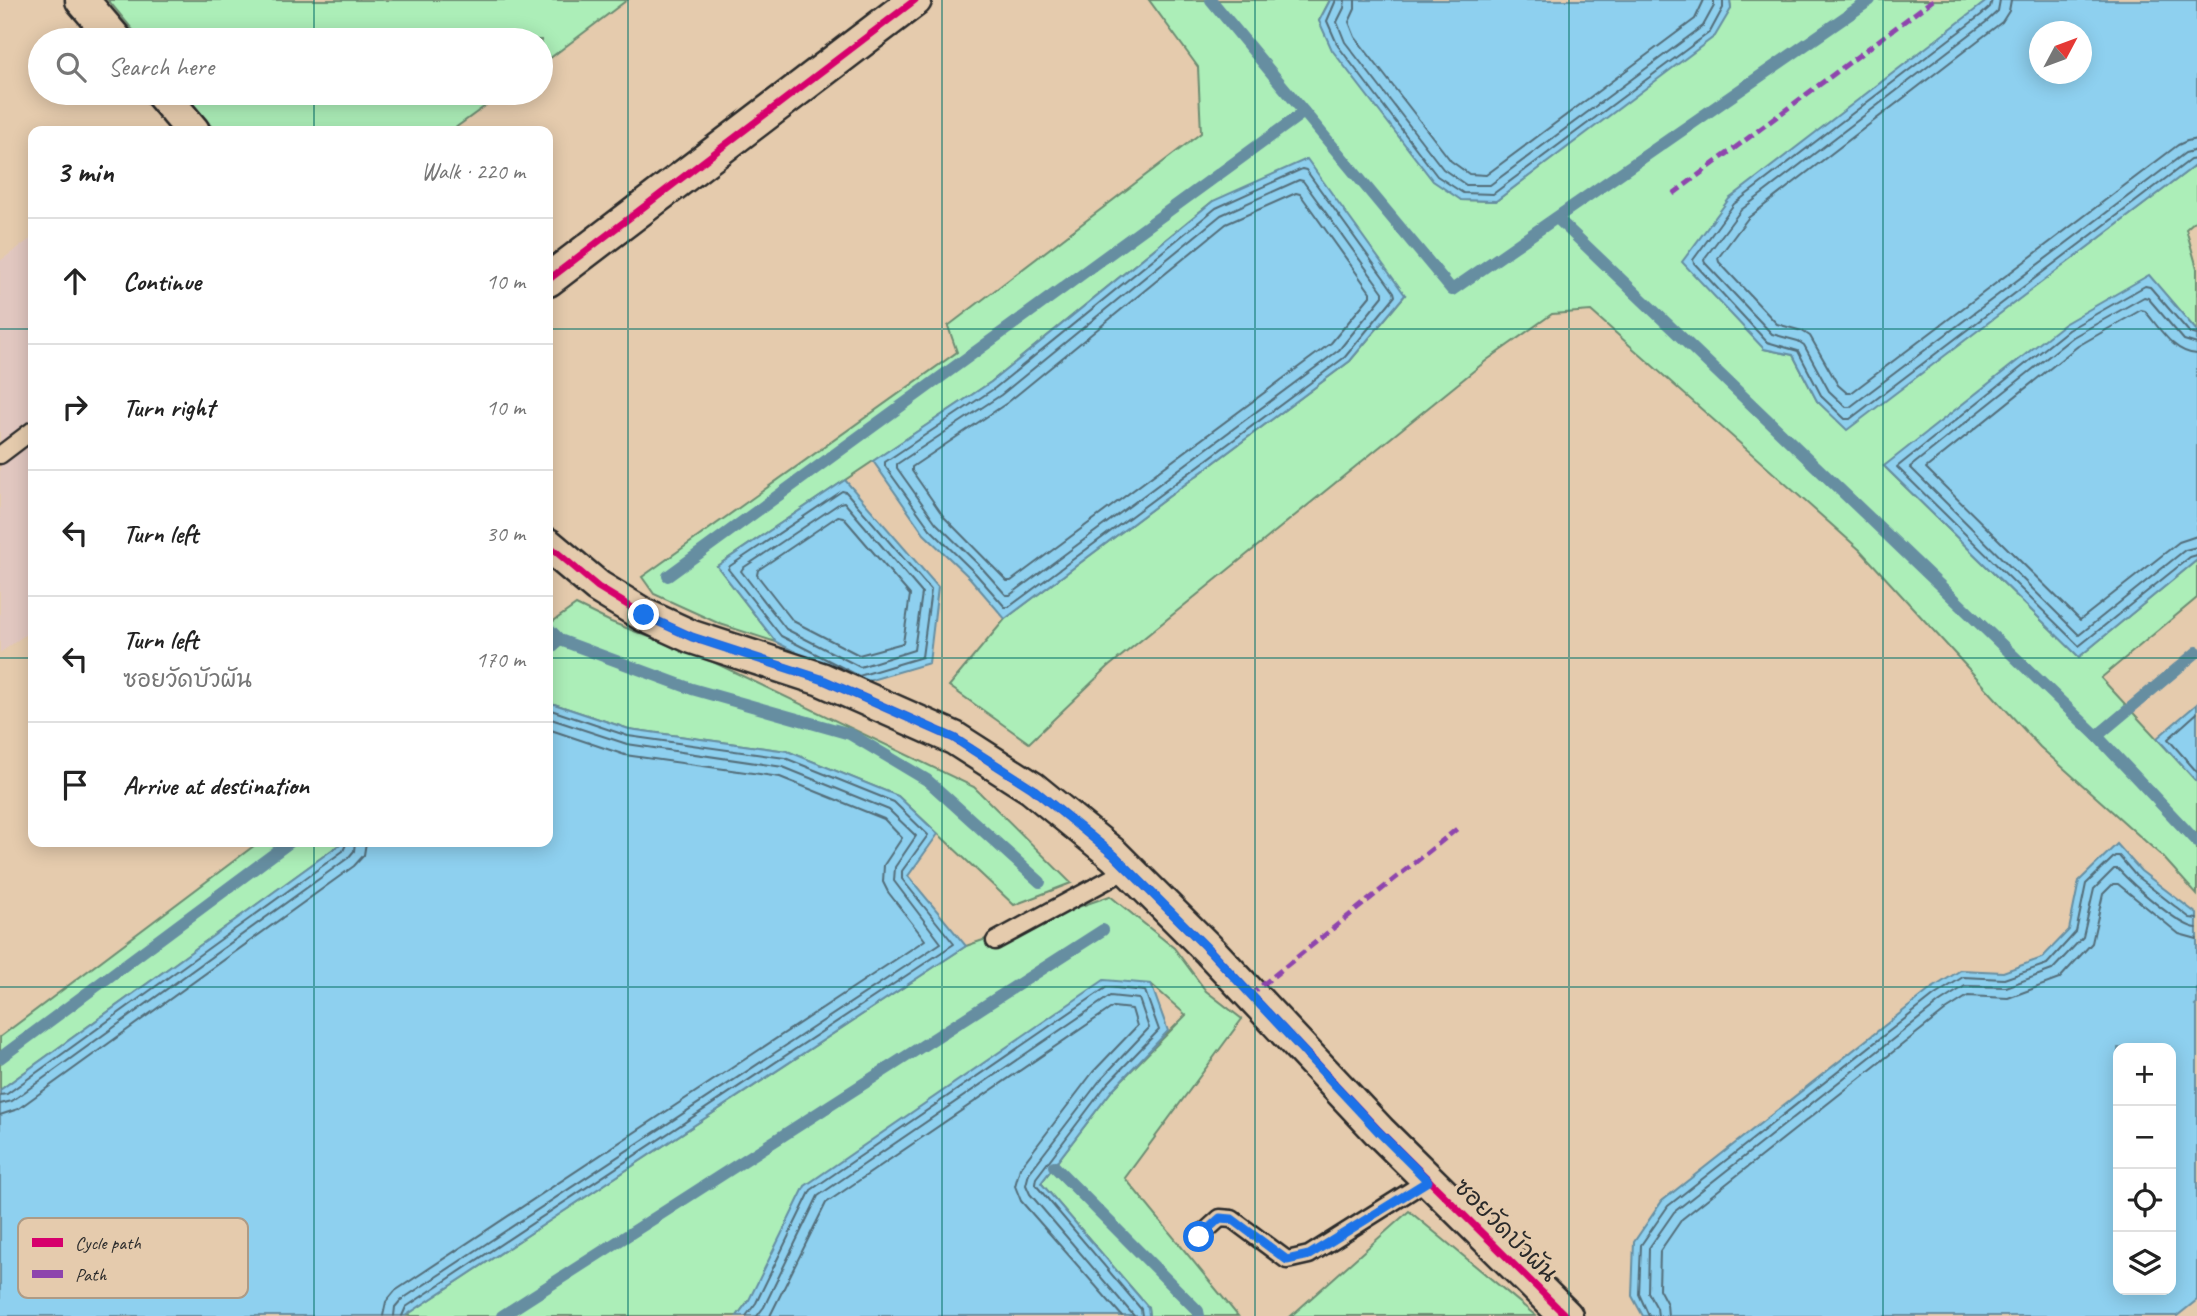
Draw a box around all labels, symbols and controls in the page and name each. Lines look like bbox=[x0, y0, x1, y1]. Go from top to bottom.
north arrow bbox=[2029, 21, 2092, 84]
search box bbox=[28, 28, 553, 105]
icon: search bbox=[52, 48, 90, 86]
text: Search here bbox=[108, 50, 214, 83]
text: 3 min bbox=[56, 153, 113, 191]
text: Walk · 220 m bbox=[421, 157, 525, 186]
icon: ahead bbox=[56, 262, 94, 300]
text: Continue bbox=[123, 265, 201, 298]
text: 10 m bbox=[486, 267, 525, 296]
icon: right bbox=[56, 388, 94, 426]
text: Turn right bbox=[123, 391, 214, 424]
text: 10 m bbox=[486, 393, 525, 422]
icon: left bbox=[56, 514, 94, 552]
text: Turn left bbox=[123, 517, 198, 550]
text: 30 m bbox=[486, 519, 525, 548]
route end bbox=[628, 599, 659, 630]
text: Turn left bbox=[123, 623, 198, 656]
icon: left bbox=[56, 640, 94, 678]
text: 170 m bbox=[476, 645, 525, 674]
text: ซอยวัดบัวผัน bbox=[123, 665, 252, 694]
icon: arrive bbox=[56, 766, 94, 804]
text: Arrive at destination bbox=[123, 769, 309, 802]
map controls bbox=[2113, 1043, 2176, 1295]
button: + bbox=[2113, 1043, 2176, 1106]
button: − bbox=[2113, 1106, 2176, 1169]
button: locate bbox=[2113, 1169, 2176, 1232]
street label: ซอยวัดบัวผัน bbox=[1448, 1172, 1564, 1288]
legend bbox=[18, 1218, 248, 1298]
route start bbox=[1183, 1221, 1214, 1252]
text: Cycle path bbox=[75, 1231, 141, 1255]
button: layers bbox=[2113, 1232, 2176, 1295]
text: Path bbox=[75, 1263, 108, 1287]

